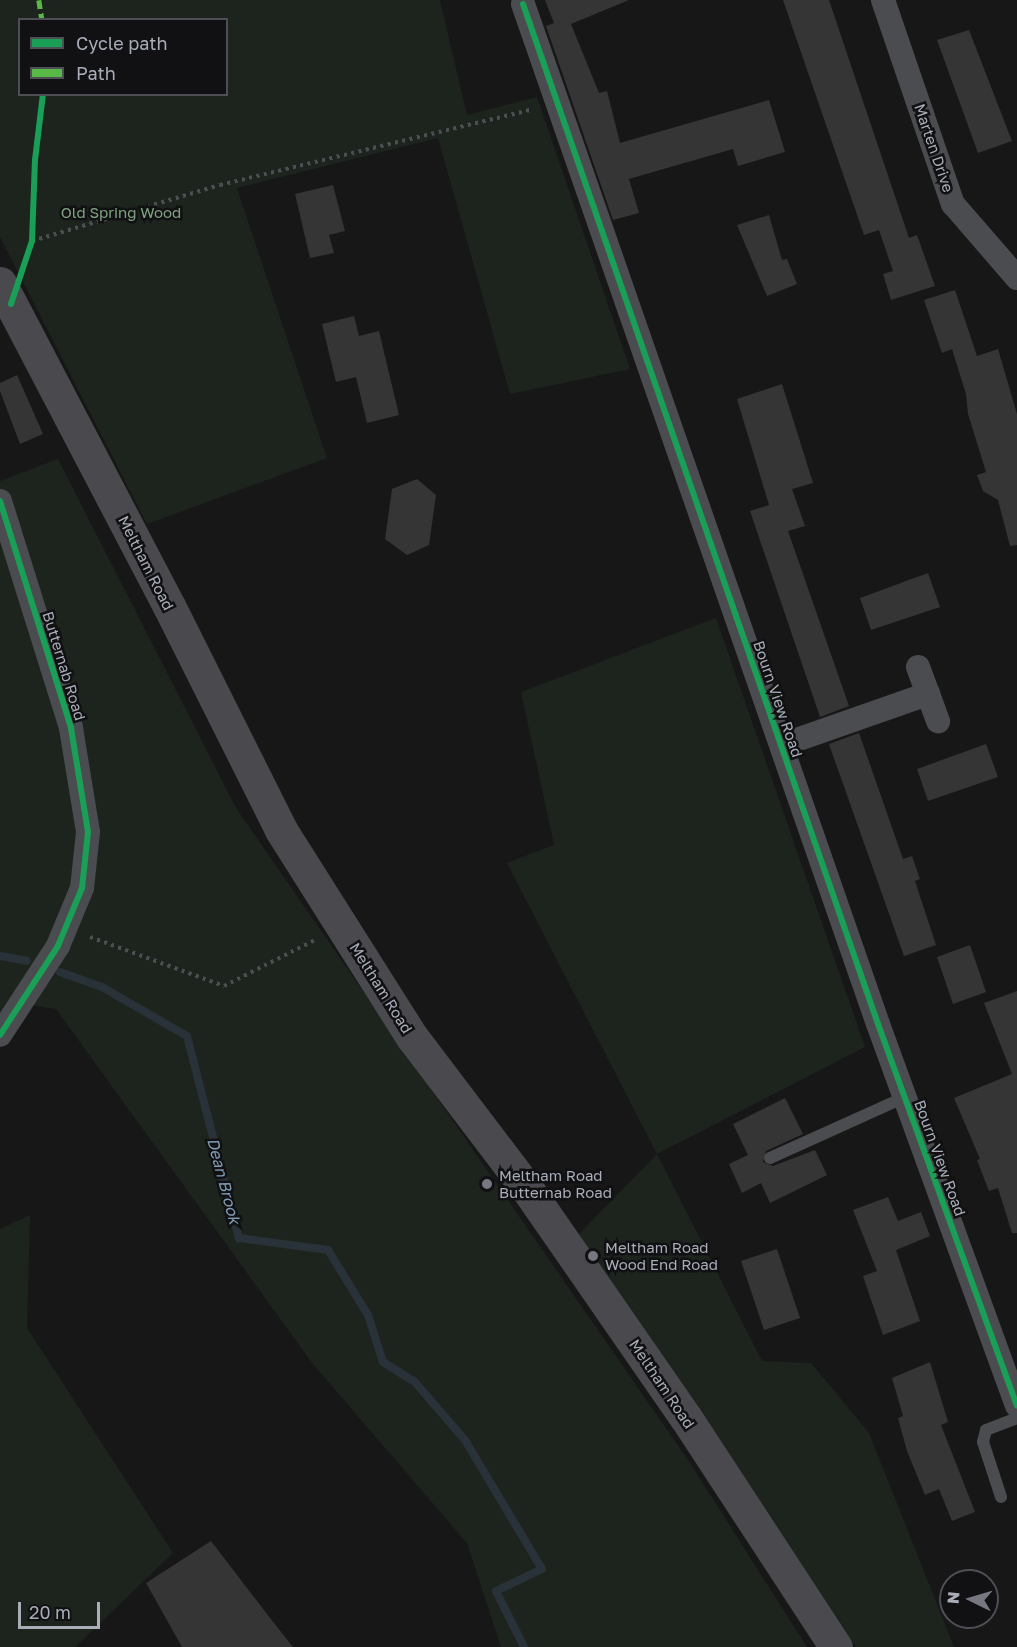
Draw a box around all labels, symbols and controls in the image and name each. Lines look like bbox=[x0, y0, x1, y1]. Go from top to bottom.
legend bbox=[18, 18, 228, 96]
text: Cycle path bbox=[76, 32, 168, 54]
text: Path bbox=[76, 62, 116, 84]
street label: Marten Drive bbox=[910, 101, 958, 195]
park label: Old Spring Wood bbox=[61, 204, 181, 222]
street label: Meltham Road bbox=[114, 513, 178, 613]
street label: Butternab Road bbox=[39, 609, 89, 723]
street label: Bourn View Road bbox=[750, 638, 806, 760]
street label: Meltham Road bbox=[346, 939, 416, 1037]
street label: Bourn View Road bbox=[911, 1097, 969, 1219]
water label: Dean Brook bbox=[203, 1136, 245, 1226]
place label: Meltham Road Butternab Road bbox=[499, 1166, 612, 1201]
marker: Meltham Road Butternab Road bbox=[480, 1177, 494, 1191]
place label: Meltham Road Wood End Road bbox=[605, 1238, 718, 1273]
marker: Meltham Road Wood End Road bbox=[586, 1249, 600, 1263]
street label: Meltham Road bbox=[626, 1336, 698, 1432]
north arrow bbox=[939, 1569, 999, 1629]
scale bar bbox=[21, 1590, 104, 1628]
text: N bbox=[943, 1591, 964, 1605]
text: 20 m bbox=[29, 1601, 71, 1623]

